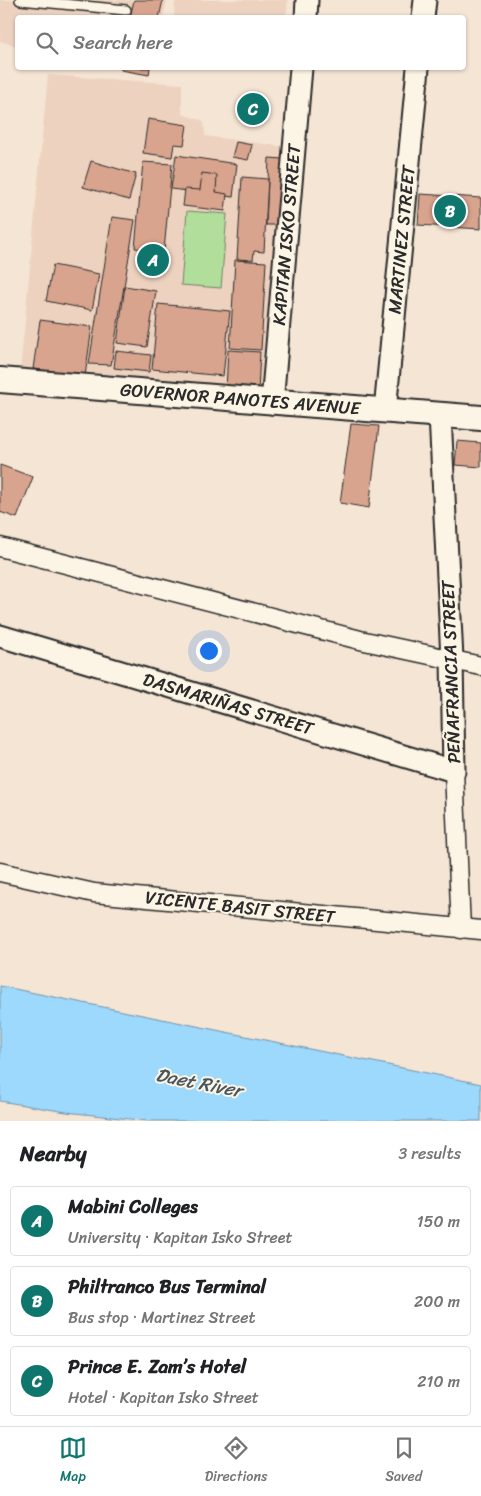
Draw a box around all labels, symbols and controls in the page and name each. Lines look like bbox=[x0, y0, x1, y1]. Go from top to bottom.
search box bbox=[15, 15, 466, 70]
text: Search here bbox=[73, 26, 173, 59]
icon: search bbox=[33, 29, 61, 57]
pin: C bbox=[237, 90, 269, 128]
street label: KAPITAN ISKO STREET bbox=[263, 142, 310, 327]
street label: MARTINEZ STREET bbox=[378, 163, 425, 315]
pin: B bbox=[434, 192, 466, 230]
pin: A bbox=[137, 241, 169, 279]
street label: GOVERNOR PANOTES AVENUE bbox=[119, 374, 363, 424]
street label: PEÑAFRANCIA STREET bbox=[432, 579, 470, 764]
your location bbox=[196, 638, 222, 664]
street label: DASMARIÑAS STREET bbox=[139, 663, 318, 745]
street label: VICENTE BASIT STREET bbox=[144, 881, 338, 933]
water label: Daet River bbox=[153, 1058, 248, 1108]
text: Nearby bbox=[20, 1135, 86, 1173]
text: 3 results bbox=[398, 1139, 461, 1168]
text: Mabini Colleges bbox=[68, 1190, 198, 1223]
text: A bbox=[32, 1207, 42, 1236]
text: 150 m bbox=[417, 1207, 460, 1236]
text: University · Kapitan Isko Street bbox=[68, 1223, 292, 1252]
text: Philtranco Bus Terminal bbox=[68, 1270, 266, 1303]
text: B bbox=[32, 1287, 42, 1316]
text: 200 m bbox=[414, 1287, 460, 1316]
text: Bus stop · Martinez Street bbox=[68, 1303, 255, 1332]
text: Prince E. Zam’s Hotel bbox=[68, 1350, 246, 1383]
text: C bbox=[32, 1367, 42, 1396]
text: 210 m bbox=[417, 1367, 460, 1396]
text: Hotel · Kapitan Isko Street bbox=[68, 1383, 259, 1412]
tab: Map bbox=[59, 1434, 87, 1489]
tab: Directions bbox=[205, 1434, 267, 1489]
tab: Saved bbox=[385, 1434, 422, 1489]

